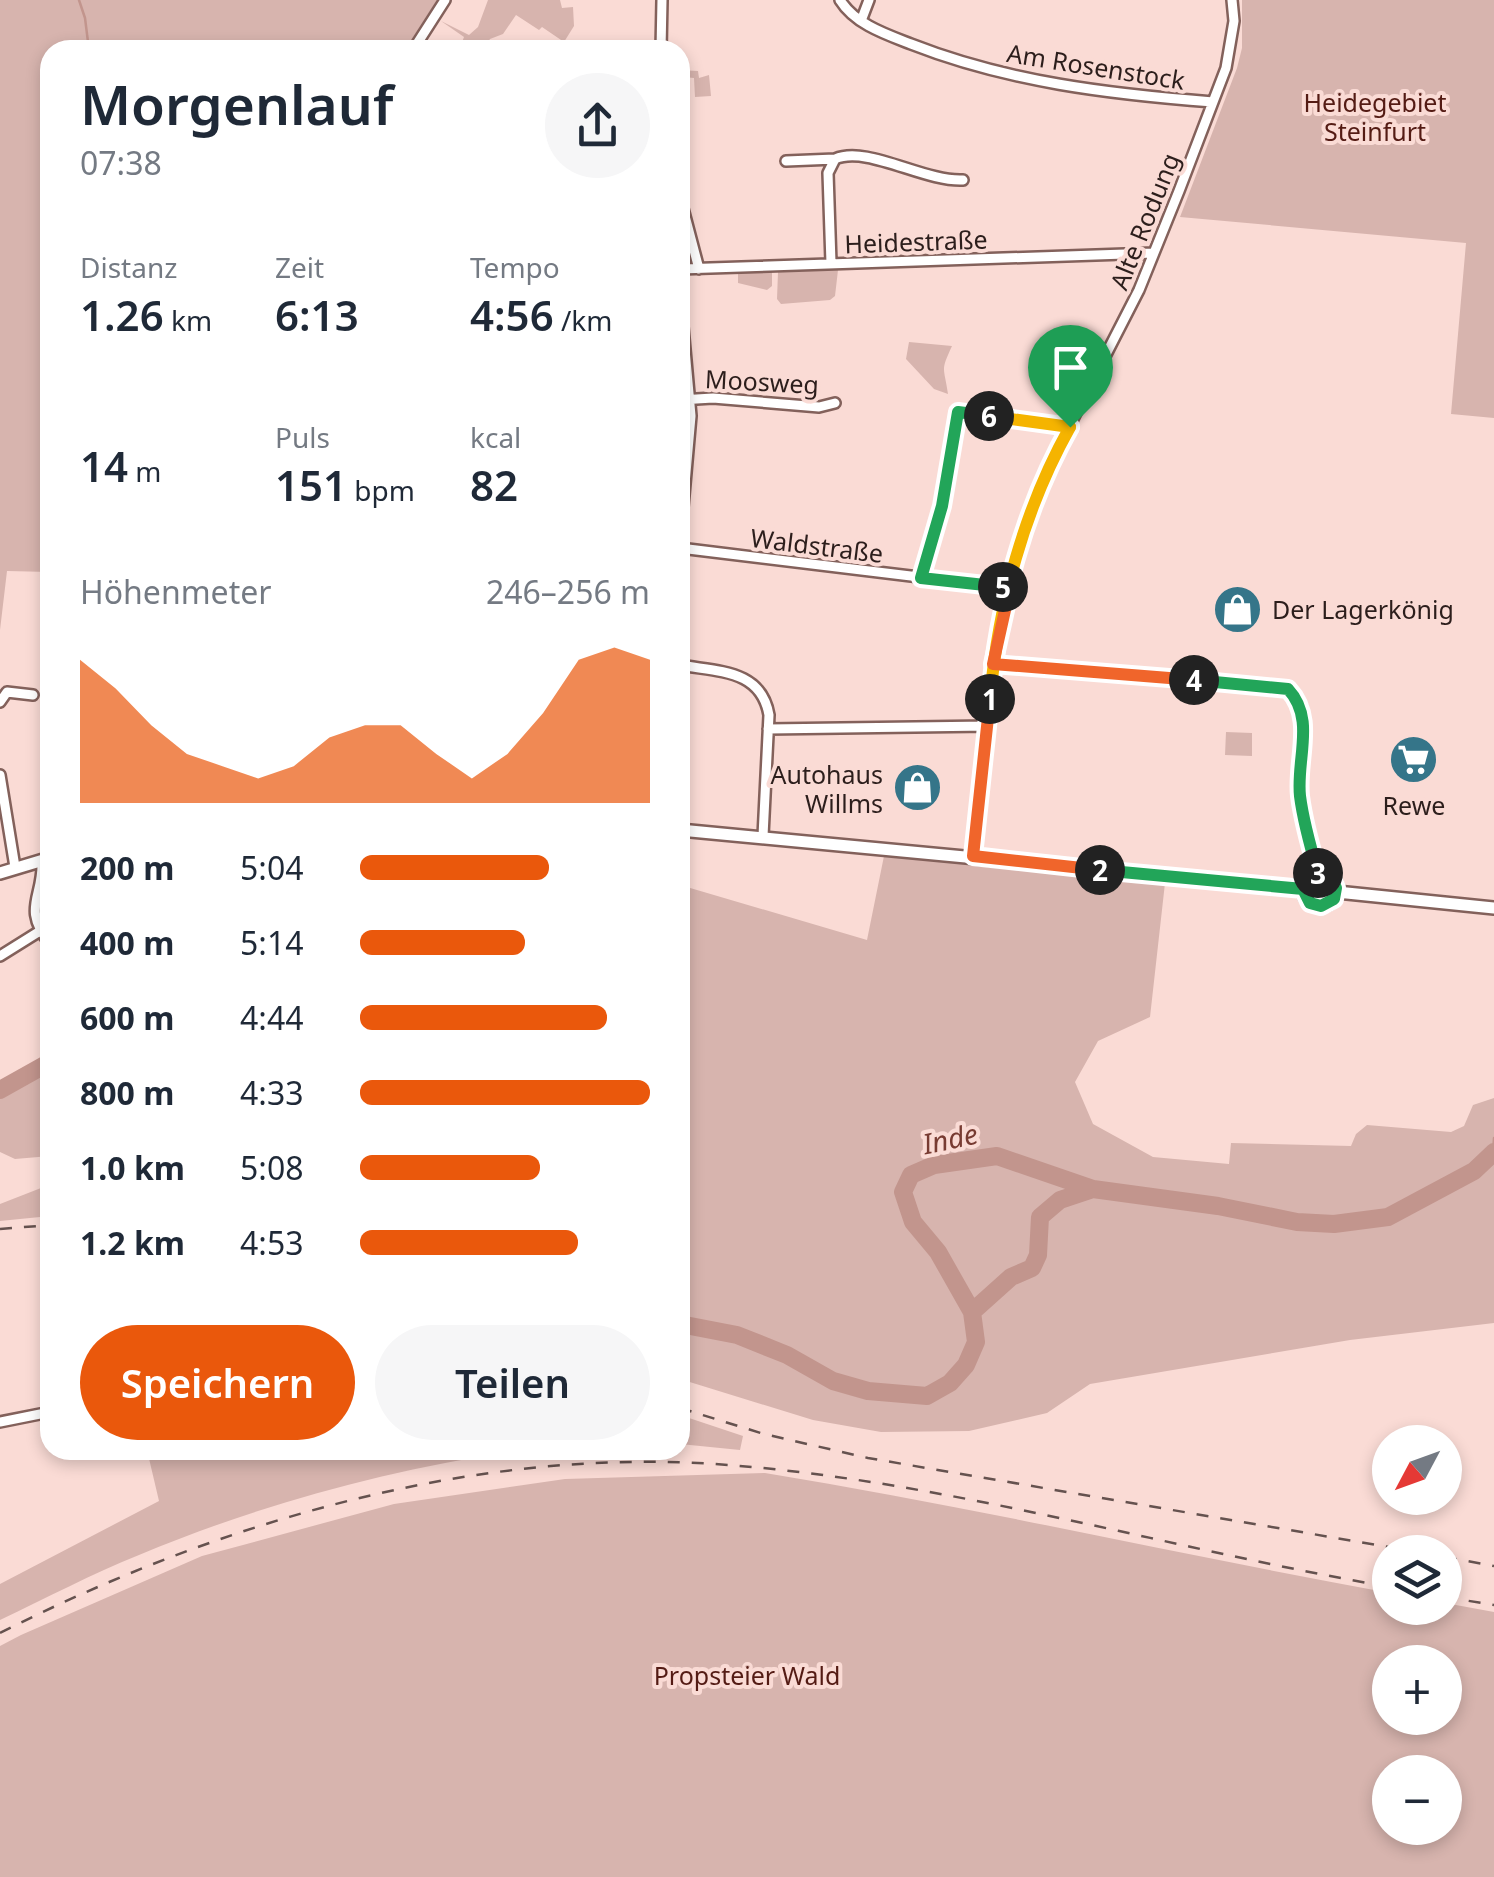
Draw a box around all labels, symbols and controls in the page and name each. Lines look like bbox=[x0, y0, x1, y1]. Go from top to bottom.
street label: Am Rosenstock bbox=[1005, 35, 1188, 97]
text: Morgenlauf bbox=[80, 66, 393, 141]
button: share bbox=[545, 73, 650, 178]
park label: Heidegebiet Steinfurt bbox=[1304, 85, 1446, 148]
text: 07:38 bbox=[80, 141, 162, 184]
street label: Alte Rodung bbox=[1101, 148, 1187, 294]
street label: Heidestraße bbox=[844, 222, 988, 260]
text: Distanz bbox=[80, 248, 177, 286]
text: Zeit bbox=[275, 248, 324, 286]
text: Tempo bbox=[470, 248, 560, 286]
text: 1.26 bbox=[80, 286, 164, 343]
text: 6:13 bbox=[275, 286, 359, 343]
text: 4:56 bbox=[470, 286, 554, 343]
text: km bbox=[164, 301, 212, 339]
text: /km bbox=[554, 301, 613, 339]
pin bbox=[1028, 325, 1113, 428]
icon: arrive bbox=[1043, 340, 1098, 395]
street label: Moosweg bbox=[704, 361, 820, 401]
pin: 6 bbox=[964, 391, 1014, 441]
text: 6 bbox=[981, 397, 997, 435]
text: Puls bbox=[275, 418, 330, 456]
text: kcal bbox=[470, 418, 521, 456]
text: 14 bbox=[80, 437, 128, 494]
text: m bbox=[128, 452, 162, 490]
text: 151 bbox=[275, 456, 347, 513]
text: 82 bbox=[470, 456, 518, 513]
text: bpm bbox=[347, 471, 415, 509]
street label: Waldstraße bbox=[749, 520, 885, 570]
pin: 5 bbox=[978, 562, 1028, 612]
text: 5 bbox=[995, 568, 1011, 606]
text: Höhenmeter bbox=[80, 570, 271, 613]
text: 246–256 m bbox=[486, 570, 650, 613]
shop icon: Der Lagerkönig bbox=[1211, 583, 1263, 635]
place label: Der Lagerkönig bbox=[1272, 592, 1454, 626]
pin: 4 bbox=[1169, 655, 1219, 705]
text: 4 bbox=[1186, 661, 1202, 699]
pin: 1 bbox=[965, 674, 1015, 724]
text: 1 bbox=[982, 680, 998, 718]
supermarket icon: Rewe bbox=[1388, 733, 1440, 785]
place label: Autohaus Willms bbox=[771, 757, 883, 820]
shop icon: Autohaus Willms bbox=[892, 762, 944, 814]
place label: Rewe bbox=[1383, 788, 1445, 822]
pin: 2 bbox=[1075, 845, 1125, 895]
text: 200 m bbox=[80, 846, 174, 889]
text: 5:04 bbox=[240, 846, 304, 889]
pin: 3 bbox=[1293, 848, 1343, 898]
text: 2 bbox=[1092, 851, 1108, 889]
text: 3 bbox=[1310, 854, 1326, 892]
text: 400 m bbox=[80, 921, 174, 964]
text: 5:14 bbox=[240, 921, 304, 964]
text: 600 m bbox=[80, 996, 174, 1039]
text: 4:44 bbox=[240, 996, 304, 1039]
text: 800 m bbox=[80, 1071, 174, 1114]
text: 4:33 bbox=[240, 1071, 304, 1114]
water label: Inde bbox=[918, 1114, 981, 1163]
text: 1.0 km bbox=[80, 1146, 185, 1189]
text: 5:08 bbox=[240, 1146, 304, 1189]
text: 1.2 km bbox=[80, 1221, 185, 1264]
text: 4:53 bbox=[240, 1221, 304, 1264]
button: Speichern bbox=[80, 1325, 355, 1440]
button: Teilen bbox=[375, 1325, 650, 1440]
north arrow bbox=[1372, 1425, 1462, 1515]
map controls bbox=[1372, 1425, 1462, 1845]
button: layers bbox=[1372, 1535, 1462, 1625]
button: + bbox=[1372, 1645, 1462, 1735]
park label: Propsteier Wald bbox=[654, 1658, 840, 1692]
button: − bbox=[1372, 1755, 1462, 1845]

